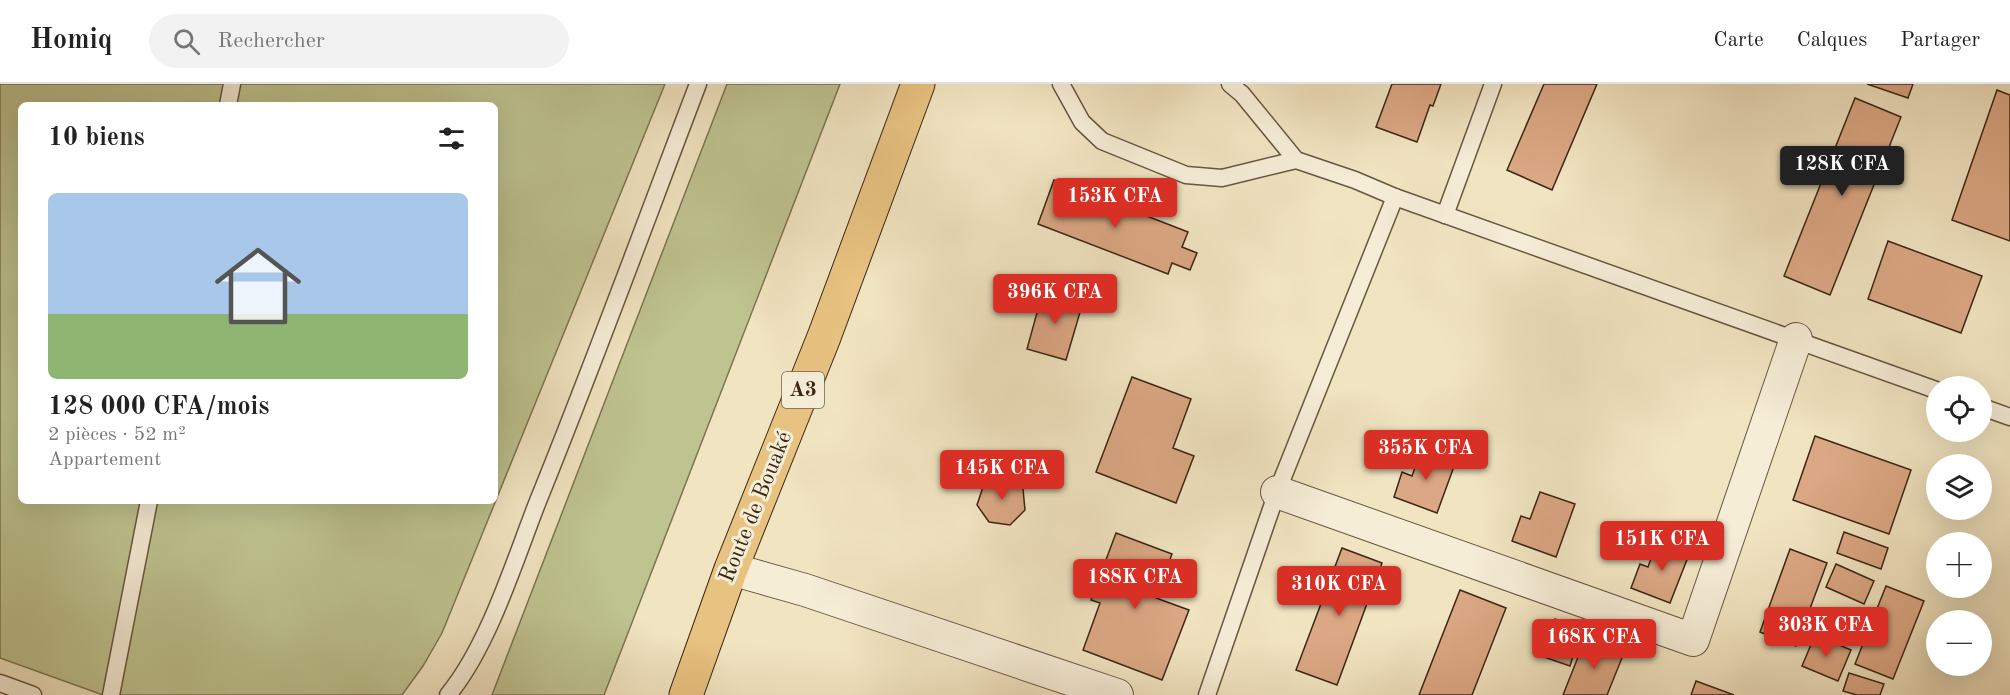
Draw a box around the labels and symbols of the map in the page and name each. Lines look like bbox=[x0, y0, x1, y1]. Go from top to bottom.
pin: 128K CFA bbox=[1780, 146, 1904, 197]
pin: 153K CFA bbox=[1053, 178, 1177, 229]
pin: 396K CFA bbox=[993, 274, 1117, 325]
road number: A3 bbox=[782, 372, 824, 408]
street label: Route de Bouaké bbox=[716, 429, 796, 585]
pin: 355K CFA bbox=[1364, 430, 1488, 481]
pin: 145K CFA bbox=[940, 450, 1064, 501]
pin: 151K CFA bbox=[1600, 521, 1724, 572]
pin: 188K CFA bbox=[1073, 559, 1197, 610]
pin: 310K CFA bbox=[1277, 566, 1401, 617]
pin: 303K CFA bbox=[1764, 607, 1888, 658]
pin: 168K CFA bbox=[1532, 619, 1656, 670]

